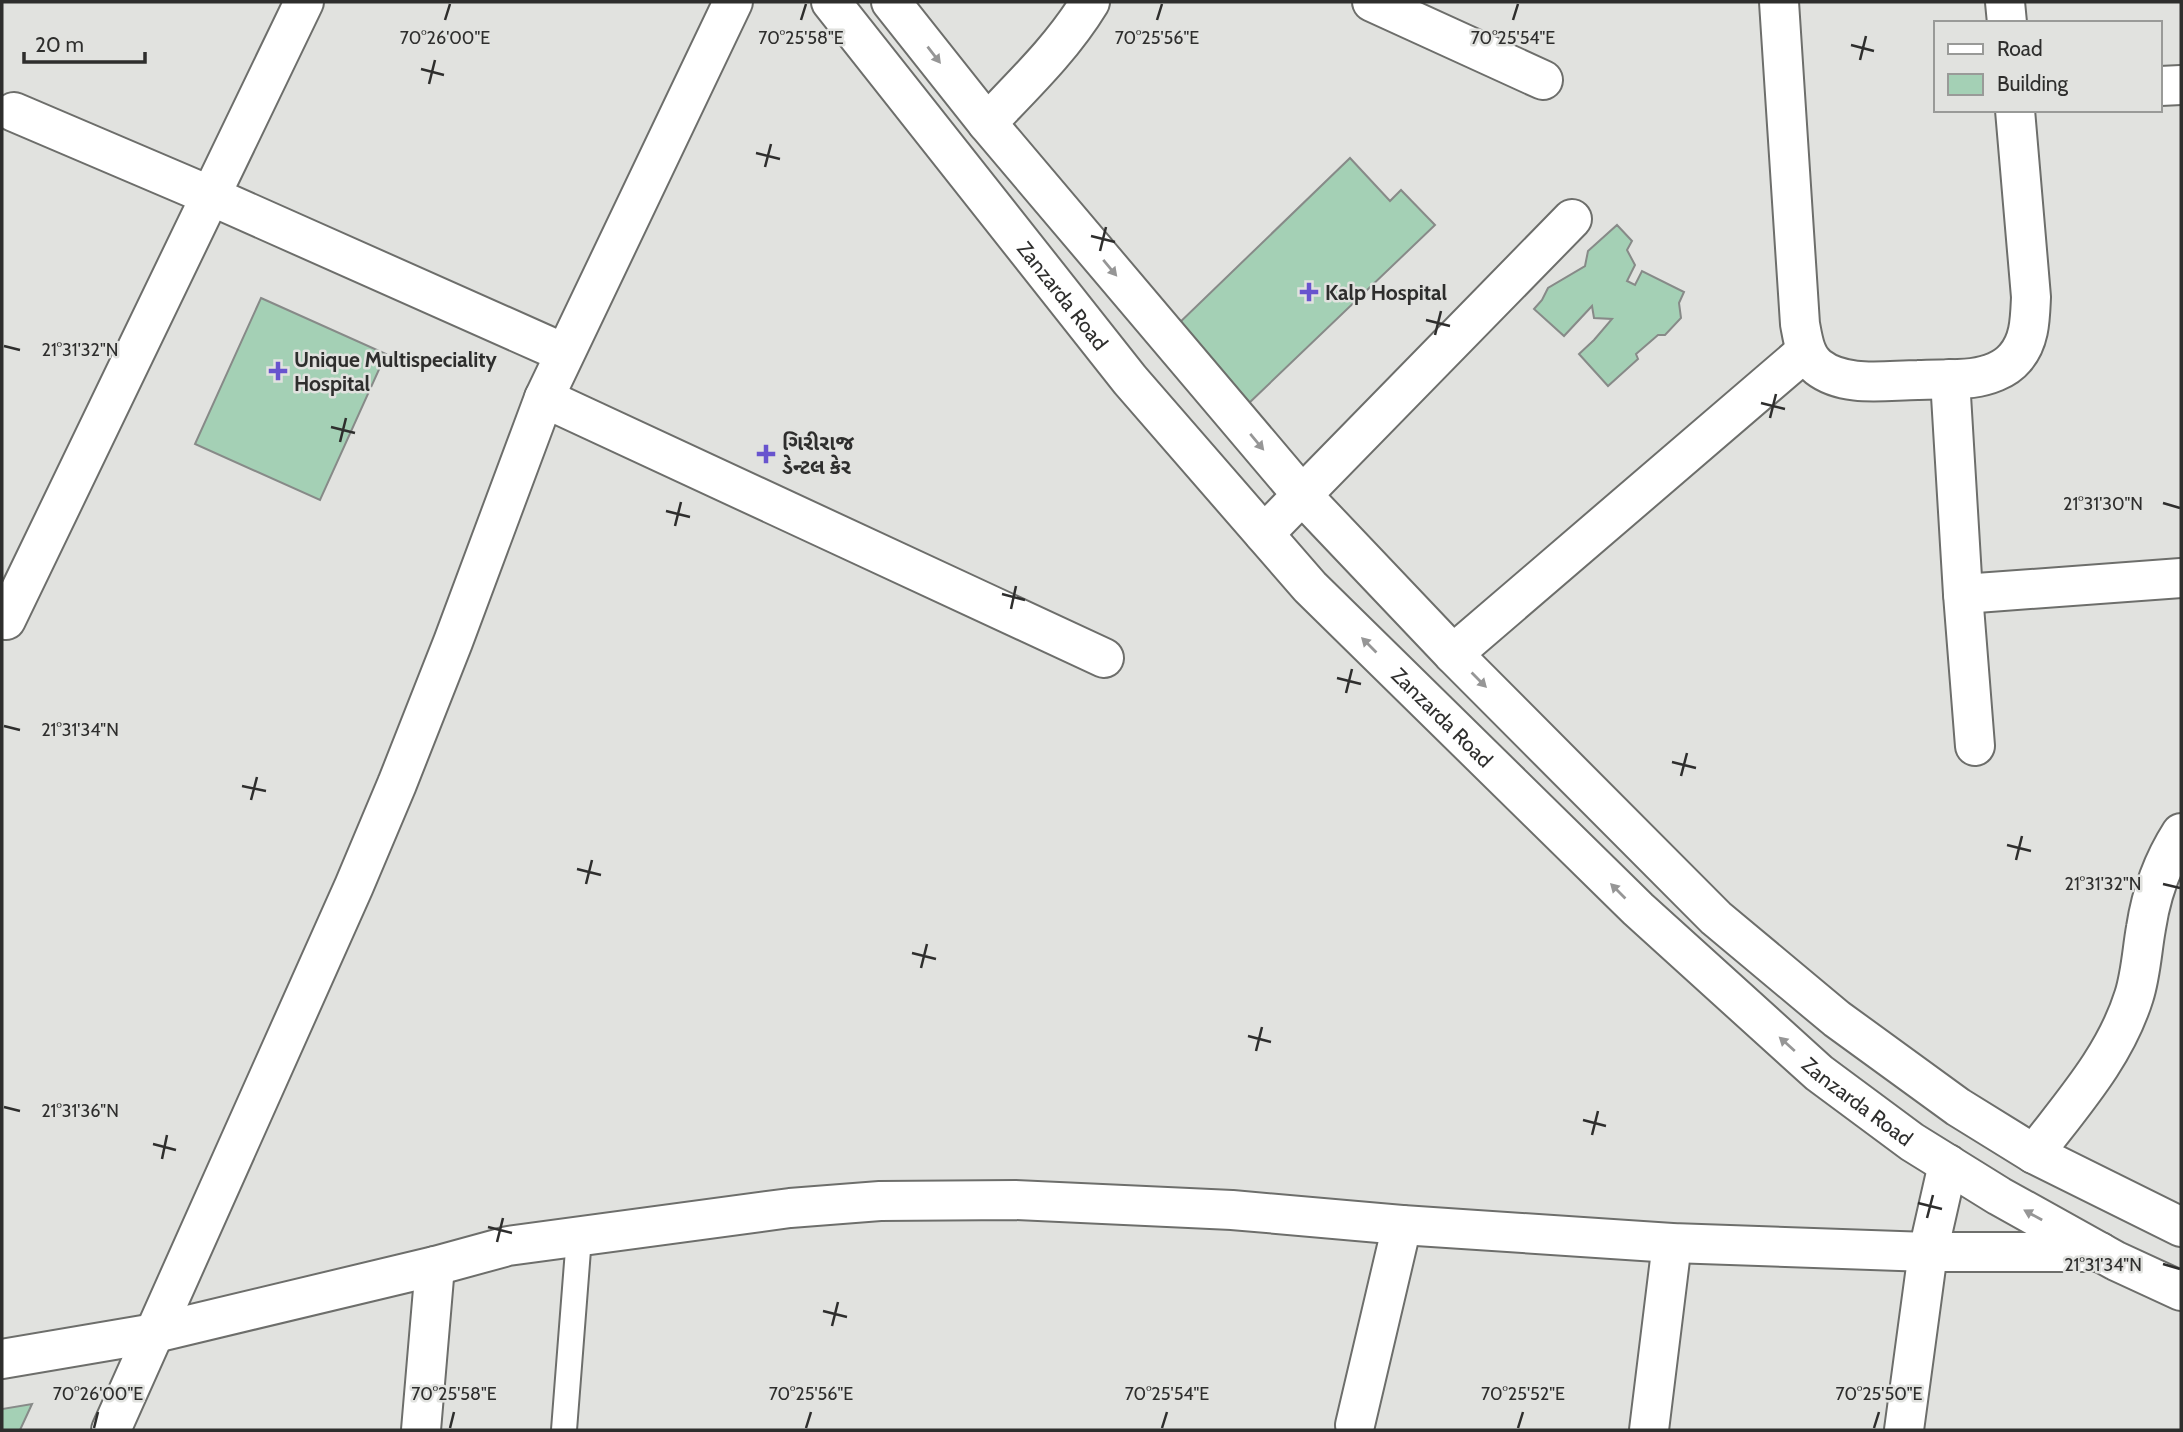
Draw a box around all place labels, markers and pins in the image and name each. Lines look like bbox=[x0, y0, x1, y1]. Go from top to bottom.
place label: Kalp Hospital bbox=[1325, 280, 1447, 305]
marker: Kalp Hospital bbox=[1299, 282, 1319, 302]
place label: Unique Multispeciality Hospital bbox=[294, 347, 498, 396]
marker: Unique Multispeciality Hospital bbox=[268, 361, 288, 381]
place label: ગિરીરાજ ડેન્ટલ કેર bbox=[782, 430, 854, 479]
marker: ગિરીરાજ ડેન્ટલ કેર bbox=[756, 444, 776, 464]

